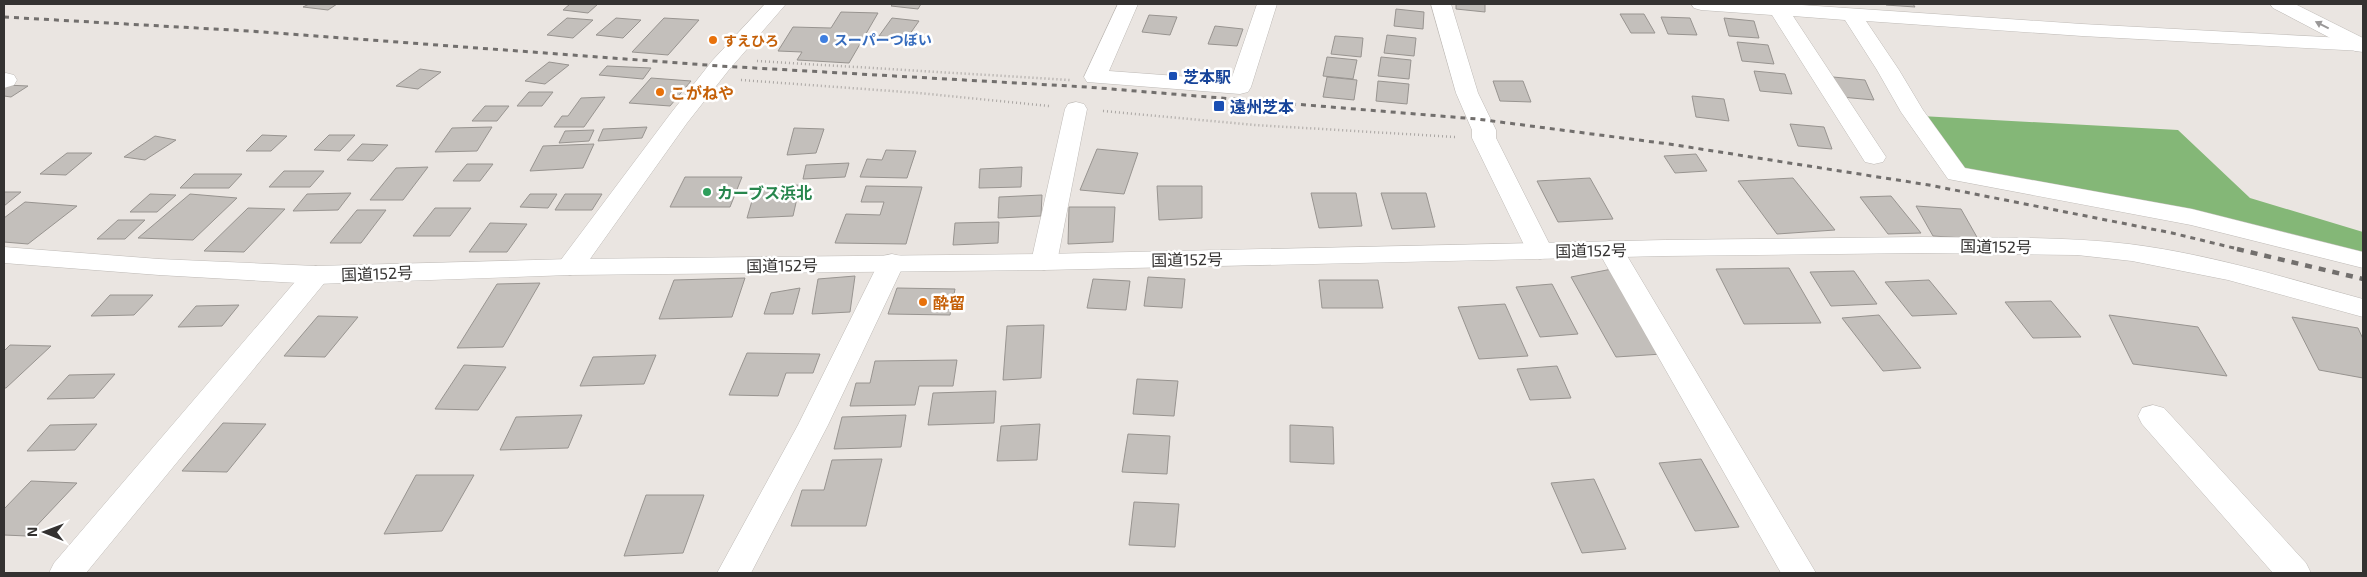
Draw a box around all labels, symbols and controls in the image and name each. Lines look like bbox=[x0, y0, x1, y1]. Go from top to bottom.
one-way arrow bbox=[2315, 21, 2329, 29]
place label: スーパーつぼい bbox=[834, 31, 932, 48]
place label: すえひろ bbox=[723, 32, 779, 49]
marker: スーパーつぼい bbox=[818, 33, 830, 45]
marker: すえひろ bbox=[707, 34, 719, 46]
place label: 芝本駅 bbox=[1183, 67, 1231, 86]
marker: 芝本駅 bbox=[1167, 70, 1179, 82]
place label: こがねや bbox=[670, 83, 734, 102]
marker: こがねや bbox=[654, 86, 666, 98]
place label: 遠州芝本 bbox=[1230, 97, 1294, 116]
marker: 遠州芝本 bbox=[1212, 99, 1226, 113]
place label: カーブス浜北 bbox=[717, 183, 812, 202]
marker: カーブス浜北 bbox=[701, 186, 713, 198]
street label: 国道152号 bbox=[1960, 236, 2032, 256]
street label: 国道152号 bbox=[1555, 240, 1627, 260]
street label: 国道152号 bbox=[1151, 249, 1223, 269]
street label: 国道152号 bbox=[746, 255, 818, 275]
street label: 国道152号 bbox=[341, 262, 413, 284]
place label: 酔留 bbox=[933, 293, 965, 312]
marker: 酔留 bbox=[917, 296, 929, 308]
north arrow bbox=[20, 507, 70, 557]
text: N bbox=[23, 527, 40, 537]

